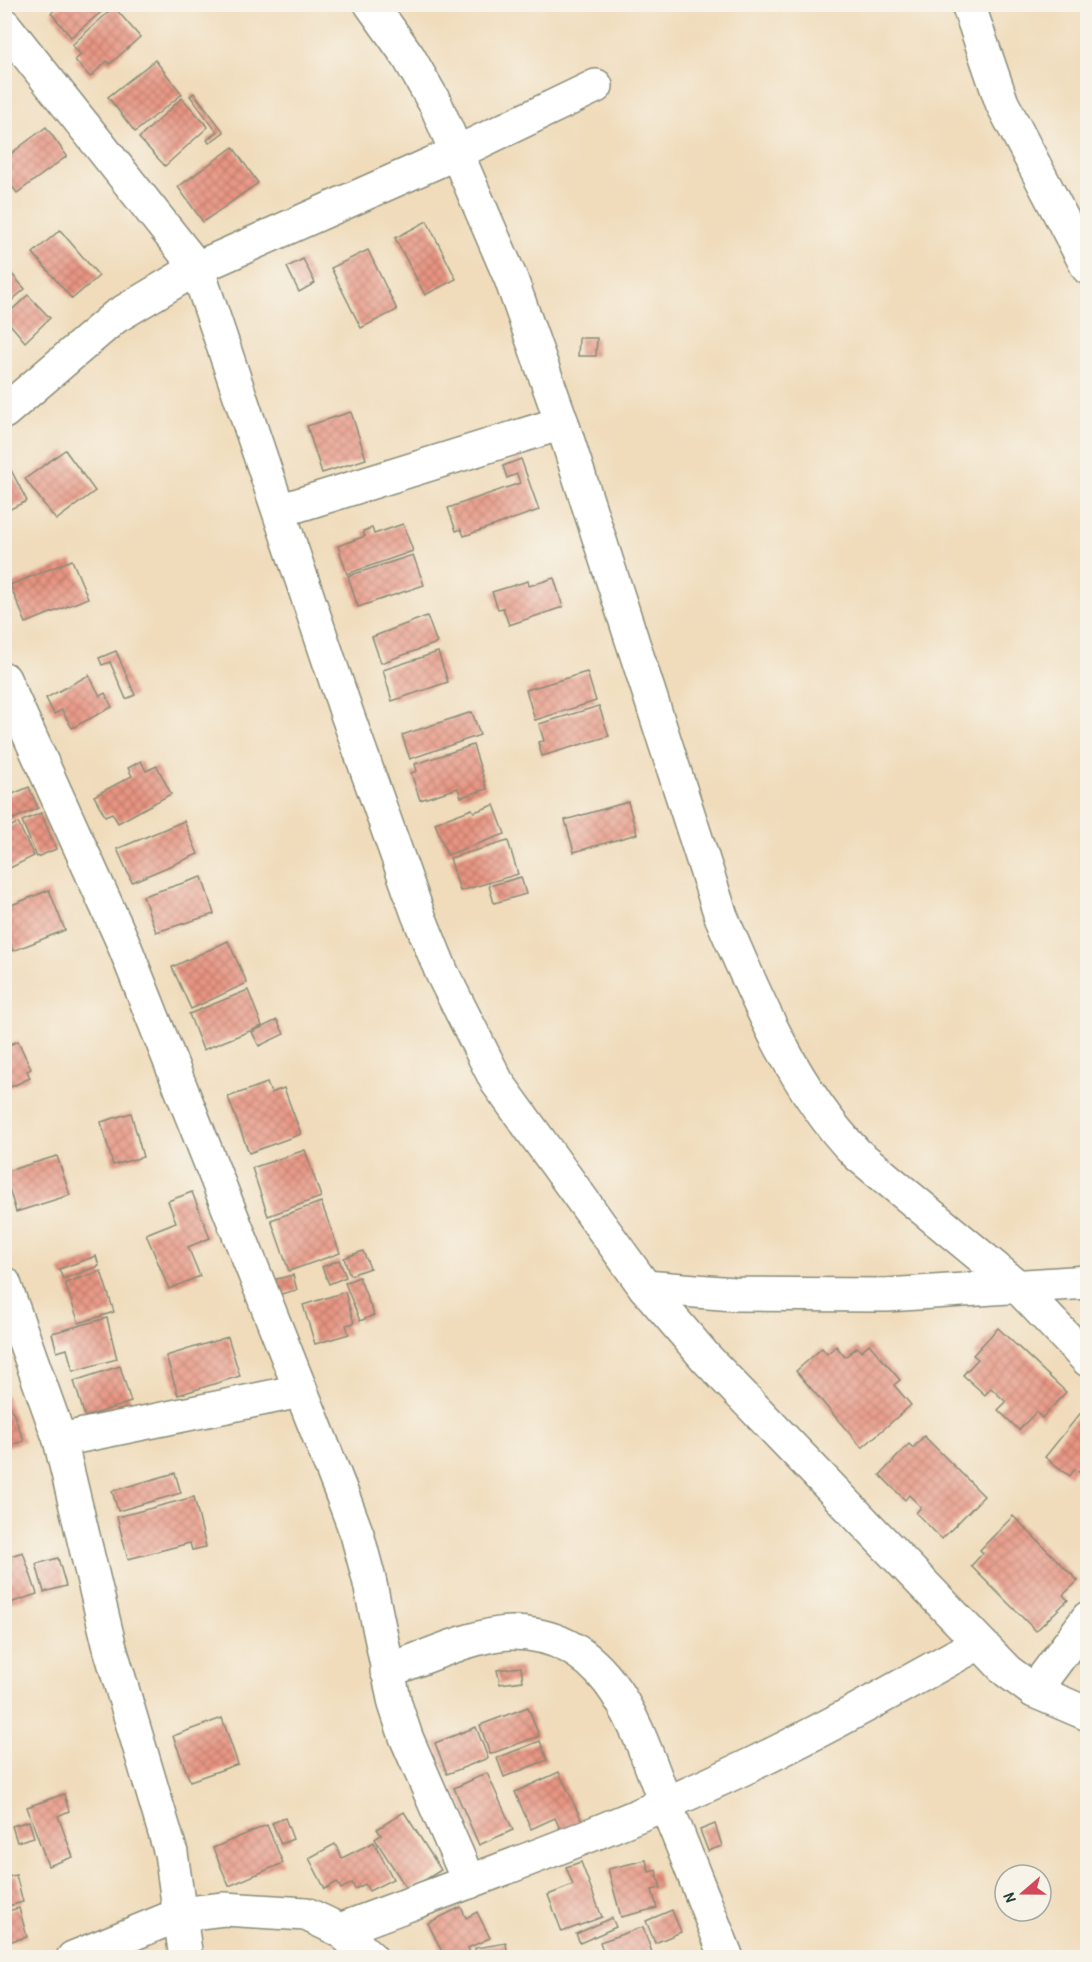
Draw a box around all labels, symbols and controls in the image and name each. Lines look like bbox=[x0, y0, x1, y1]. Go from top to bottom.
north arrow bbox=[993, 1863, 1053, 1923]
text: N bbox=[997, 1890, 1021, 1906]

